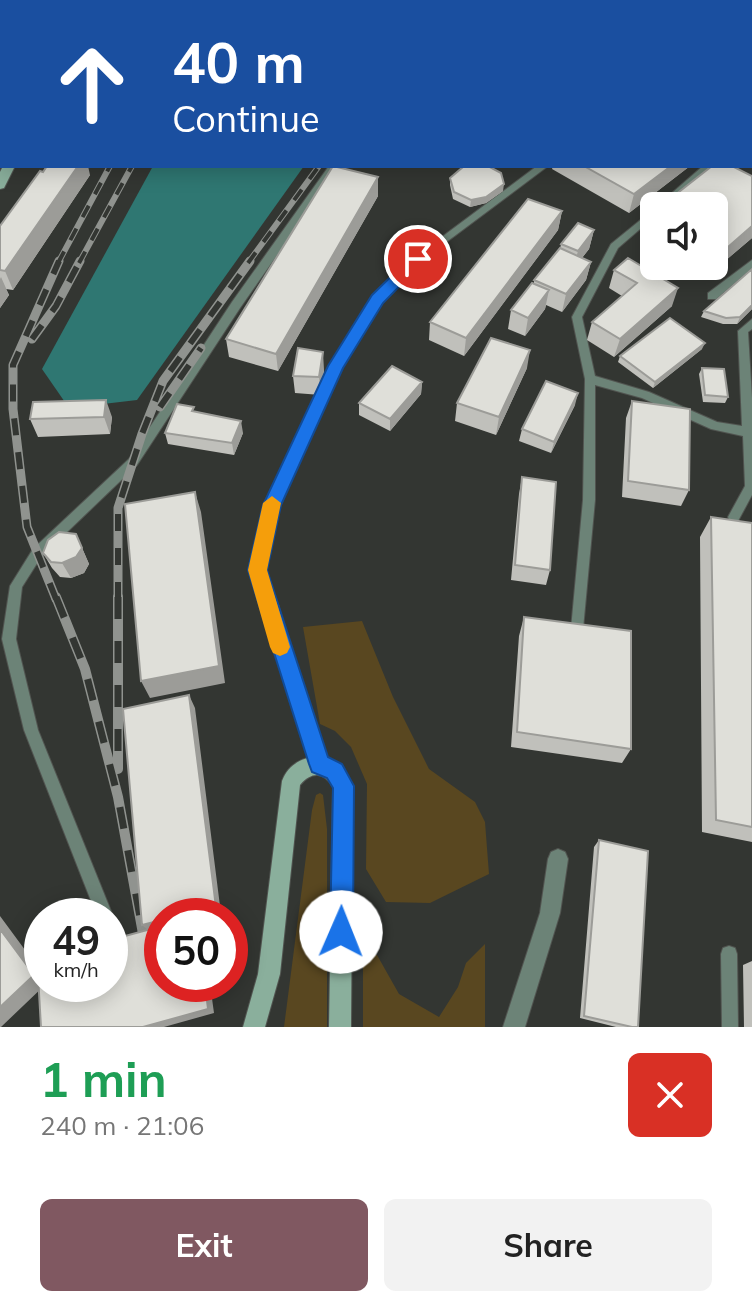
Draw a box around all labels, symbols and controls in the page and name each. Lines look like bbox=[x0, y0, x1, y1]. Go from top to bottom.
text: 40 m bbox=[172, 27, 305, 97]
icon: ahead bbox=[40, 32, 144, 136]
text: Continue bbox=[172, 96, 320, 141]
map controls bbox=[640, 192, 728, 280]
button: sound bbox=[640, 192, 728, 280]
pin bbox=[384, 225, 452, 293]
icon: arrive bbox=[396, 237, 440, 281]
position arrow bbox=[299, 890, 383, 974]
speed limit sign: 50 bbox=[144, 898, 248, 1002]
text: 49 bbox=[52, 915, 100, 965]
text: km/h bbox=[53, 957, 99, 982]
text: 1 min bbox=[40, 1049, 167, 1109]
button: close bbox=[628, 1053, 712, 1137]
text: 240 m · 21:06 bbox=[40, 1109, 204, 1142]
button: Exit bbox=[40, 1199, 368, 1291]
button: Share bbox=[384, 1199, 712, 1291]

